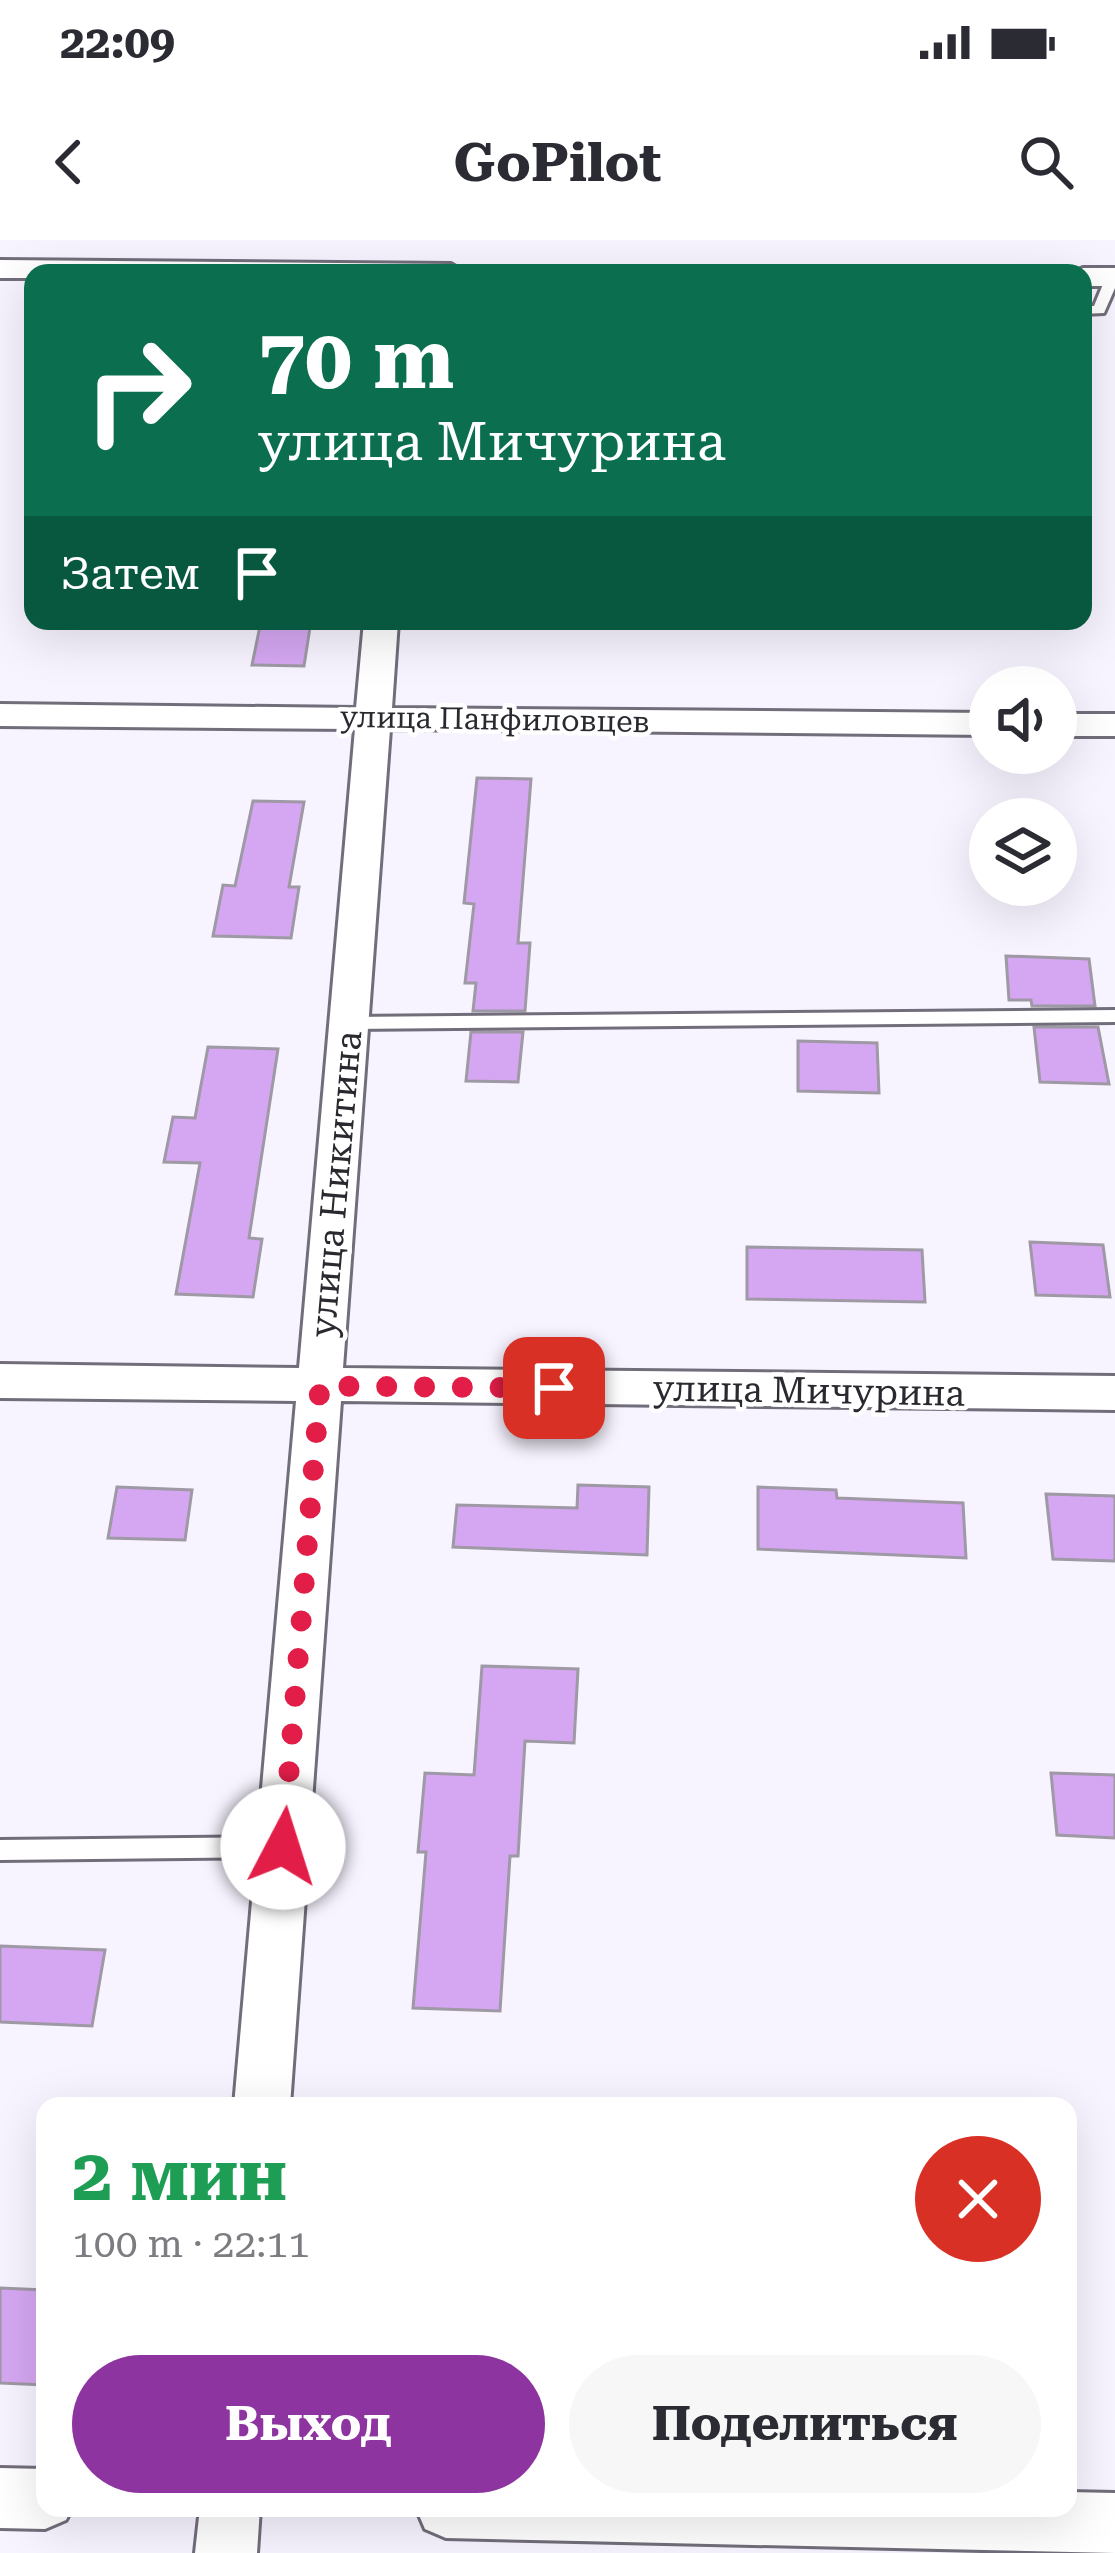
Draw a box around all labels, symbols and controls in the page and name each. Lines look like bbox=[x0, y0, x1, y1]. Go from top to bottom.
text: 22:09 bbox=[60, 16, 175, 69]
icon: back bbox=[36, 129, 102, 195]
icon: search bbox=[1013, 129, 1079, 195]
text: GoPilot bbox=[454, 131, 661, 194]
text: 70 m bbox=[258, 310, 454, 408]
icon: right bbox=[60, 312, 216, 468]
text: улица Мичурина bbox=[258, 410, 726, 473]
icon: arrive bbox=[224, 540, 290, 606]
text: Затем bbox=[60, 547, 200, 600]
map controls bbox=[969, 666, 1077, 906]
button: sound bbox=[969, 666, 1077, 774]
street label: улица Панфиловцев bbox=[340, 699, 650, 739]
button: layers bbox=[969, 798, 1077, 906]
street label: улица Никитина bbox=[302, 1029, 370, 1339]
pin bbox=[503, 1337, 605, 1439]
icon: arrive bbox=[521, 1355, 587, 1421]
street label: улица Мичурина bbox=[653, 1367, 966, 1415]
position arrow bbox=[220, 1784, 346, 1910]
text: 2 мин bbox=[72, 2133, 287, 2218]
button: close bbox=[915, 2136, 1041, 2262]
text: 100 m · 22:11 bbox=[72, 2221, 310, 2267]
button: Выход bbox=[72, 2355, 545, 2493]
button: Поделиться bbox=[569, 2355, 1041, 2493]

